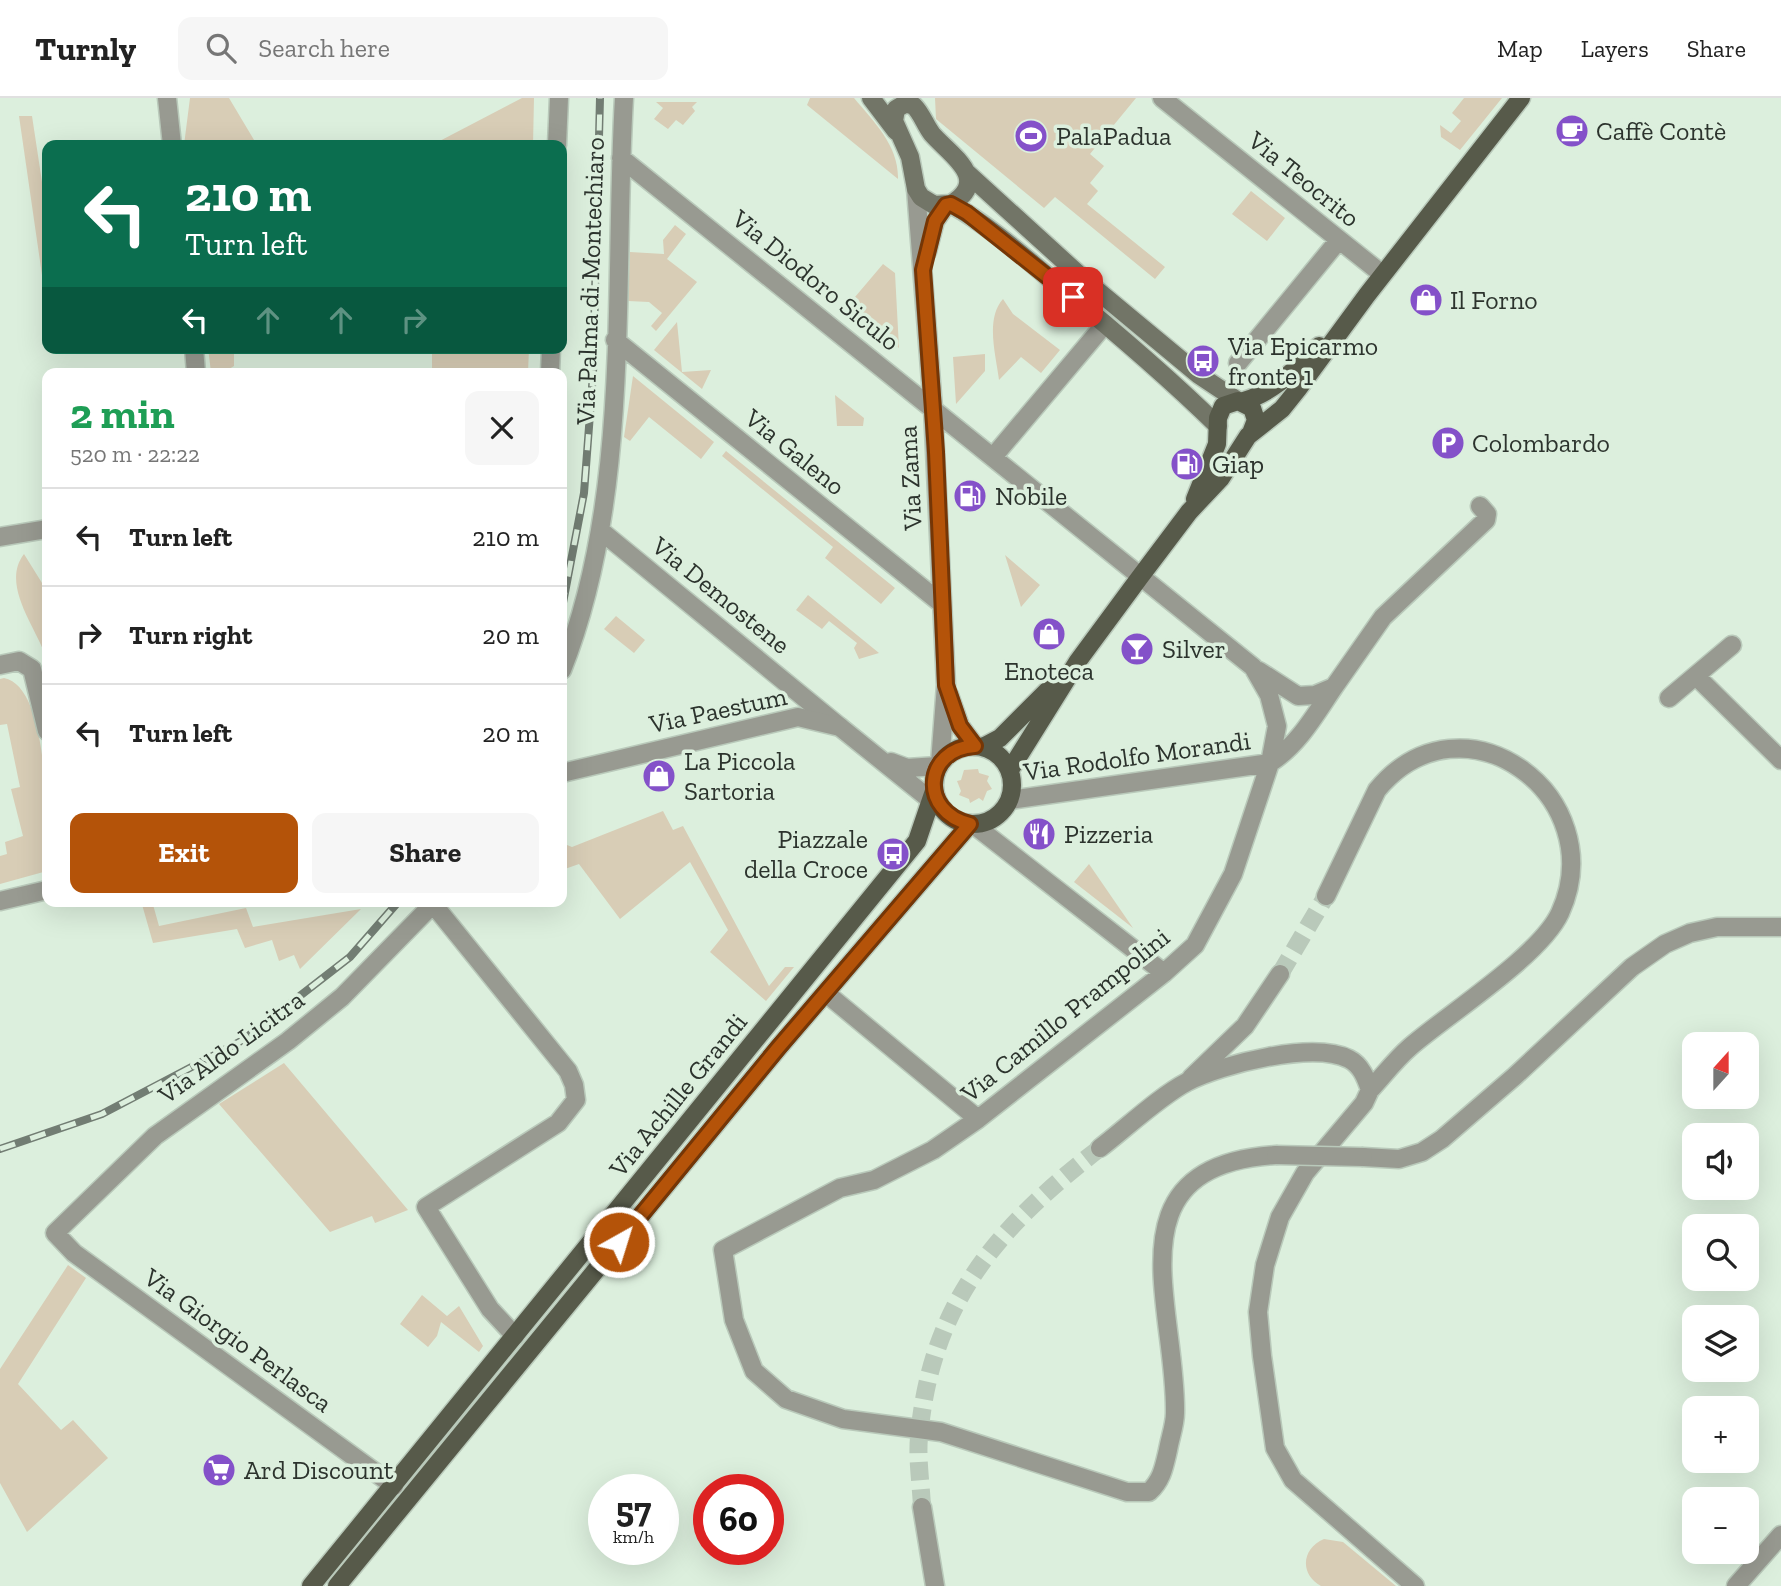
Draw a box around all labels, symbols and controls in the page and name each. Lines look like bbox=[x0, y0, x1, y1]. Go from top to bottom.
search box bbox=[178, 17, 668, 80]
text: Turnly bbox=[35, 29, 136, 68]
icon: search bbox=[202, 29, 240, 67]
text: Search here bbox=[258, 32, 390, 64]
text: Map bbox=[1497, 34, 1543, 63]
text: Layers bbox=[1581, 34, 1649, 63]
text: Share bbox=[1687, 34, 1746, 63]
cafe icon: Caffè Contè bbox=[1553, 112, 1591, 150]
place label: Caffè Contè bbox=[1596, 115, 1726, 147]
sports icon: PalaPadua bbox=[1012, 117, 1050, 155]
place label: PalaPadua bbox=[1056, 120, 1172, 152]
street label: Via Teocrito bbox=[1241, 124, 1366, 234]
street label: Via Palma di Montechiaro bbox=[569, 137, 611, 426]
text: 210 m bbox=[185, 165, 311, 224]
icon: left bbox=[70, 168, 161, 259]
street label: Via Diodoro Siculo bbox=[725, 202, 906, 358]
text: Turn left bbox=[185, 225, 307, 263]
pin bbox=[1043, 267, 1103, 327]
icon: arrive bbox=[1054, 278, 1092, 316]
shop icon: Il Forno bbox=[1407, 281, 1445, 319]
place label: Il Forno bbox=[1450, 284, 1538, 316]
icon: left bbox=[176, 301, 214, 339]
icon: ahead bbox=[249, 301, 287, 339]
icon: ahead bbox=[322, 301, 360, 339]
icon: right bbox=[395, 301, 433, 339]
place label: Via Epicarmo fronte 1 bbox=[1227, 330, 1378, 392]
bus stop icon: Via Epicarmo fronte 1 bbox=[1184, 342, 1222, 380]
text: 2 min bbox=[70, 388, 175, 439]
button: close bbox=[465, 391, 539, 465]
street label: Via Galeno bbox=[738, 401, 852, 502]
street label: Via Zama bbox=[891, 424, 929, 532]
parking icon: Colombardo bbox=[1429, 424, 1467, 462]
place label: Colombardo bbox=[1472, 427, 1610, 459]
text: 520 m · 22:22 bbox=[70, 440, 200, 468]
fuel station icon: Giap bbox=[1168, 445, 1206, 483]
place label: Giap bbox=[1212, 448, 1264, 480]
fuel station icon: Nobile bbox=[951, 477, 989, 515]
place label: Nobile bbox=[995, 480, 1067, 512]
icon: left bbox=[70, 518, 108, 556]
text: Turn left bbox=[129, 521, 232, 553]
text: 210 m bbox=[472, 521, 539, 553]
street label: Via Demostene bbox=[645, 529, 797, 661]
shop icon: Enoteca bbox=[1030, 615, 1068, 653]
icon: right bbox=[70, 616, 108, 654]
text: Turn right bbox=[129, 619, 252, 651]
text: 20 m bbox=[482, 619, 539, 651]
bar icon: Silver bbox=[1118, 630, 1156, 668]
place label: Silver bbox=[1162, 633, 1226, 665]
place label: Enoteca bbox=[1004, 655, 1094, 687]
street label: Via Paestum bbox=[645, 680, 790, 740]
icon: left bbox=[70, 714, 108, 752]
text: Turn left bbox=[129, 717, 232, 749]
text: 20 m bbox=[482, 717, 539, 749]
street label: Via Rodolfo Morandi bbox=[1021, 724, 1252, 788]
place label: La Piccola Sartoria bbox=[684, 745, 796, 807]
shop icon: La Piccola Sartoria bbox=[640, 757, 678, 795]
button: Exit bbox=[70, 813, 298, 893]
button: Share bbox=[312, 813, 539, 893]
restaurant icon: Pizzeria bbox=[1020, 815, 1058, 853]
place label: Pizzeria bbox=[1064, 818, 1154, 850]
place label: Piazzale della Croce bbox=[744, 823, 868, 885]
bus stop icon: Piazzale della Croce bbox=[874, 835, 912, 873]
street label: Via Camillo Prampolini bbox=[953, 921, 1176, 1110]
street label: Via Aldo Licitra bbox=[151, 983, 311, 1111]
street label: Via Achille Grandi bbox=[602, 1007, 754, 1184]
north arrow bbox=[1682, 1032, 1759, 1110]
map controls bbox=[1682, 1032, 1759, 1564]
button: sound bbox=[1682, 1123, 1759, 1200]
position arrow bbox=[582, 1205, 656, 1279]
button: search bbox=[1682, 1214, 1759, 1291]
street label: Via Giorgio Perlasca bbox=[137, 1260, 339, 1419]
button: layers bbox=[1682, 1305, 1759, 1382]
button: + bbox=[1682, 1396, 1759, 1473]
supermarket icon: Ard Discount bbox=[200, 1451, 238, 1489]
place label: Ard Discount bbox=[244, 1454, 394, 1486]
speed limit sign: 60 bbox=[693, 1474, 784, 1565]
button: − bbox=[1682, 1487, 1759, 1564]
text: 57 bbox=[616, 1489, 651, 1531]
text: km/h bbox=[613, 1526, 654, 1548]

